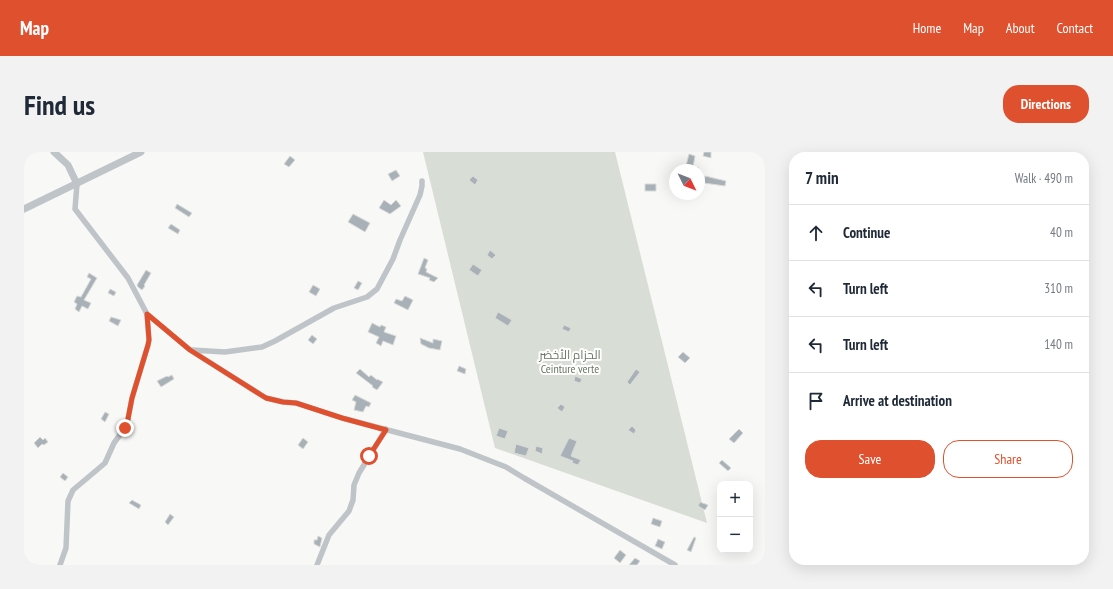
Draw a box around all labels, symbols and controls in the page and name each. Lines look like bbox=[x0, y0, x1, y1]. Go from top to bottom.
text: Map bbox=[20, 16, 49, 40]
text: Home bbox=[913, 19, 941, 37]
text: Map bbox=[963, 19, 984, 37]
text: About bbox=[1006, 19, 1035, 37]
text: Contact bbox=[1057, 19, 1093, 37]
button: Directions bbox=[1003, 85, 1089, 123]
text: Find us bbox=[24, 86, 95, 123]
north arrow bbox=[669, 164, 705, 200]
text: 7 min bbox=[805, 167, 839, 189]
text: Walk · 490 m bbox=[1015, 170, 1073, 187]
icon: ahead bbox=[805, 222, 827, 244]
text: Continue bbox=[843, 223, 890, 242]
text: 40 m bbox=[1050, 224, 1073, 241]
icon: left bbox=[805, 278, 827, 300]
text: Turn left bbox=[843, 279, 888, 298]
text: 310 m bbox=[1044, 280, 1073, 297]
icon: left bbox=[805, 334, 827, 356]
text: Turn left bbox=[843, 335, 888, 354]
text: 140 m bbox=[1044, 336, 1073, 353]
park label: الحزام الأخضر Ceinture verte bbox=[538, 347, 601, 376]
icon: arrive bbox=[805, 390, 827, 412]
text: Arrive at destination bbox=[843, 391, 952, 410]
route end bbox=[116, 419, 134, 437]
button: Save bbox=[805, 440, 935, 478]
button: Share bbox=[943, 440, 1073, 478]
route start bbox=[360, 447, 378, 465]
map controls bbox=[717, 481, 753, 553]
button: + bbox=[717, 481, 753, 517]
button: − bbox=[717, 517, 753, 553]

